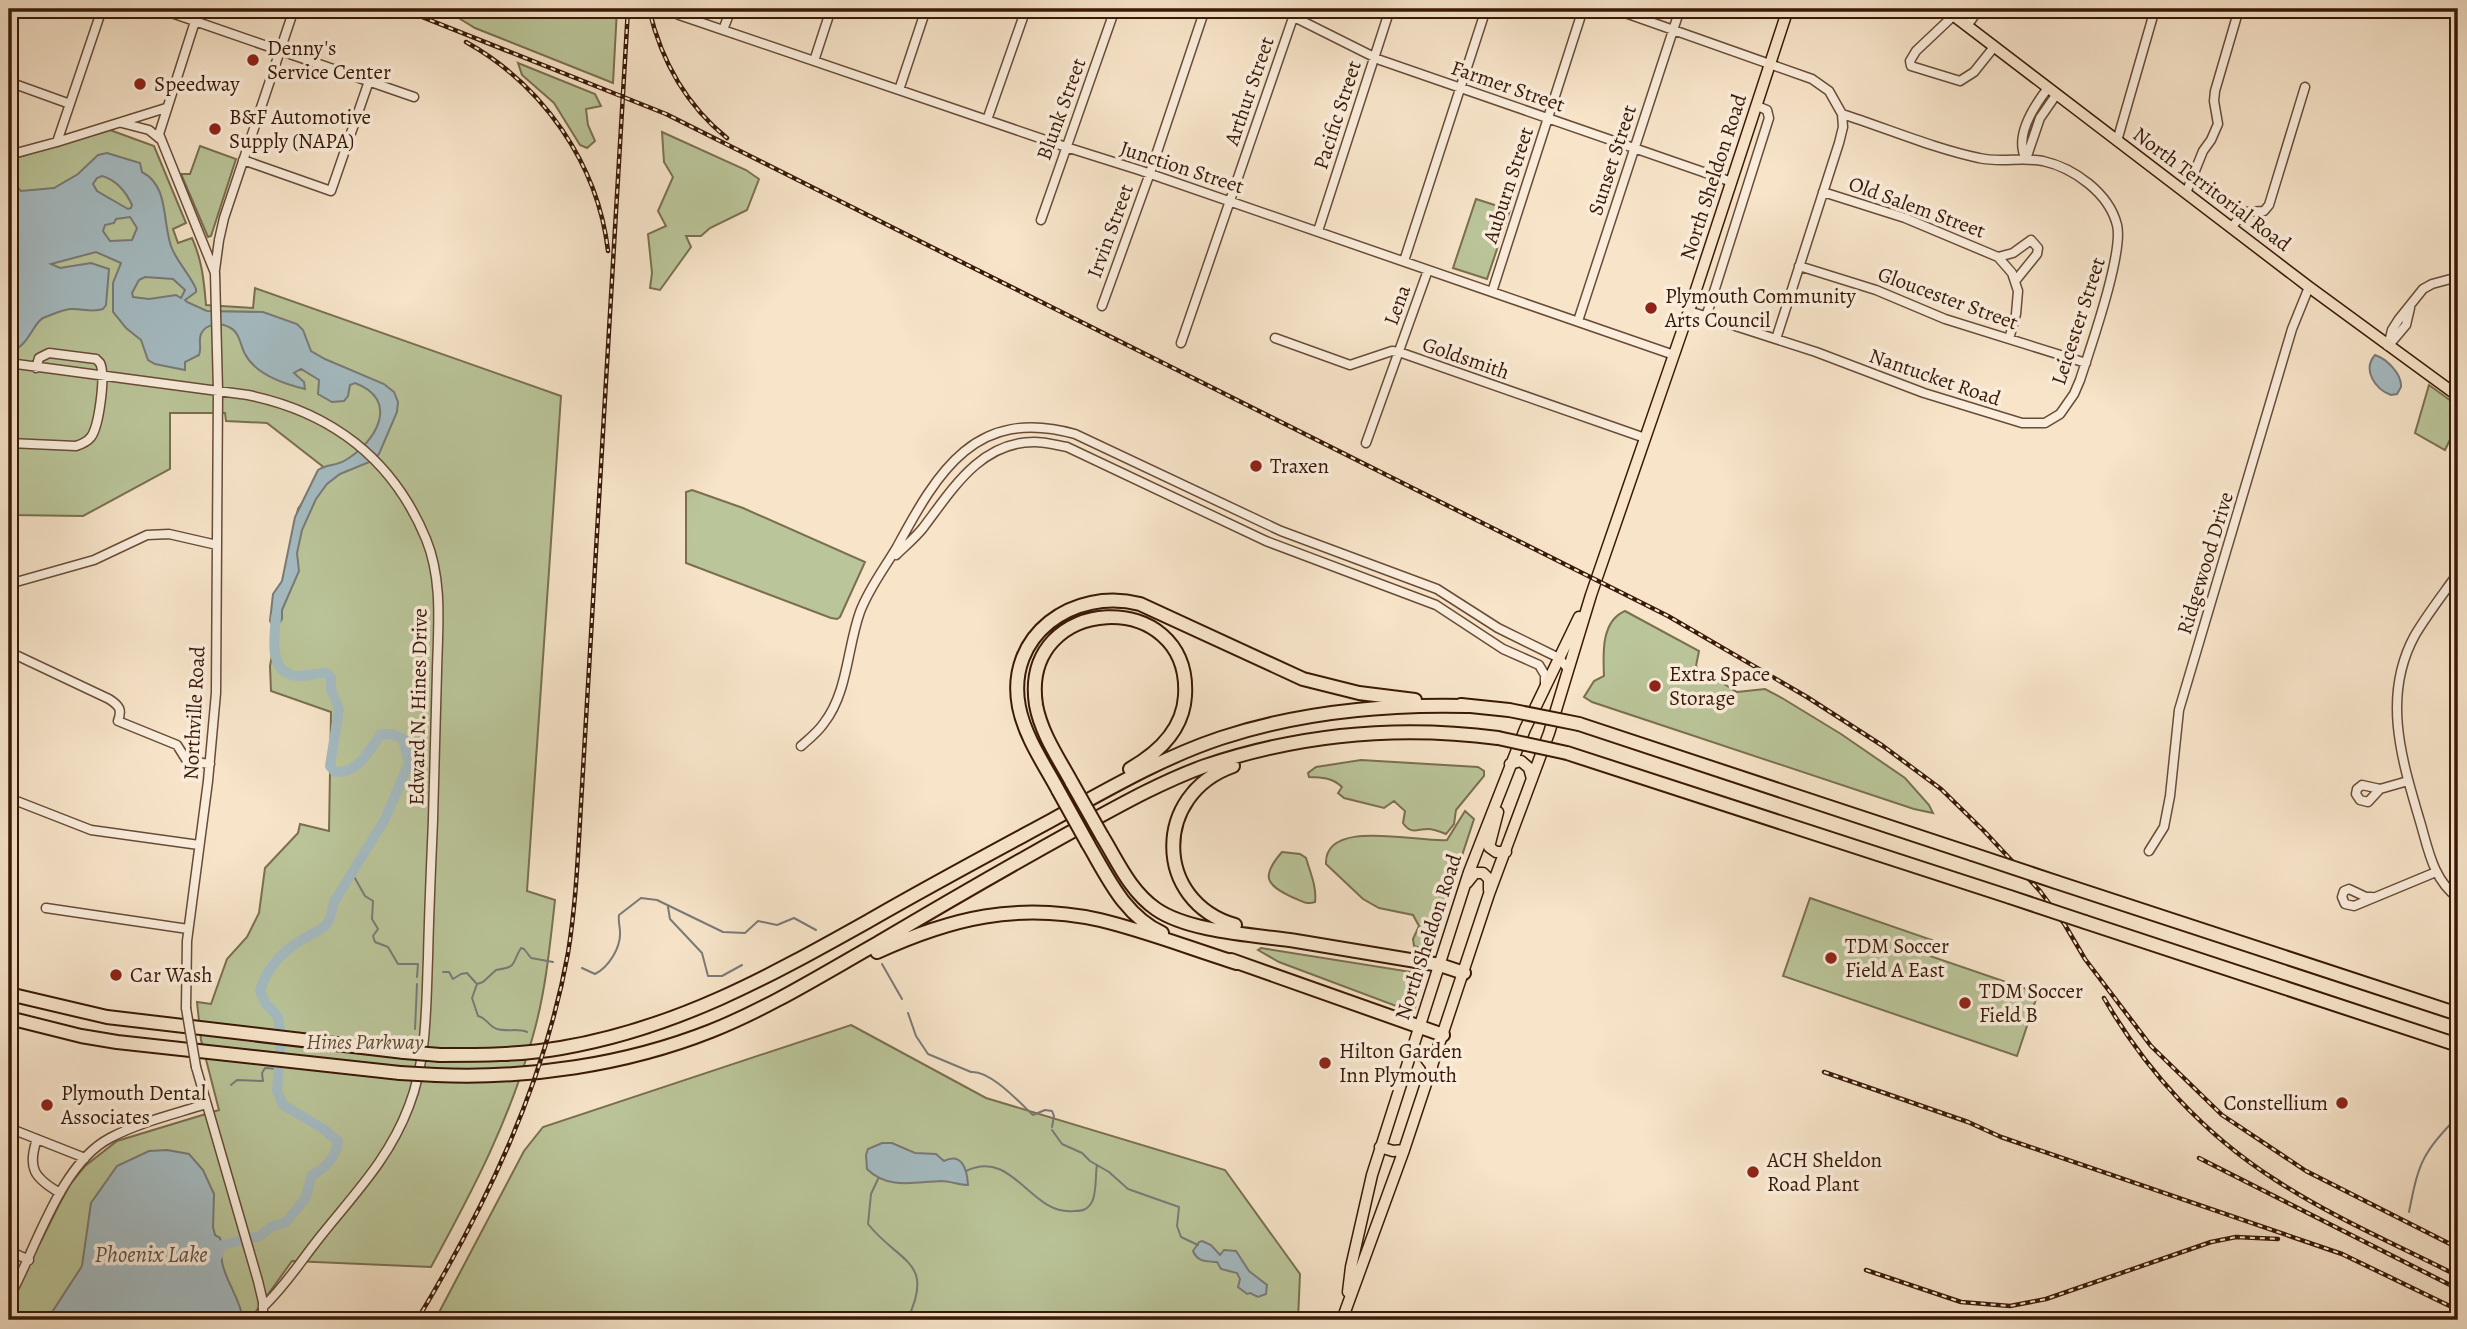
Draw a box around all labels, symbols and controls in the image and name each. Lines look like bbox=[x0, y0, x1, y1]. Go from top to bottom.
street label: Arthur Street bbox=[1217, 33, 1281, 150]
place label: Denny's Service Center bbox=[267, 34, 391, 86]
marker: Denny's Service Center bbox=[245, 52, 261, 68]
street label: Farmer Street bbox=[1447, 53, 1569, 119]
street label: Blunk Street bbox=[1030, 54, 1092, 164]
street label: Pacific Street bbox=[1306, 57, 1368, 173]
place label: Speedway bbox=[154, 70, 240, 98]
marker: Speedway bbox=[132, 76, 148, 92]
street label: North Sheldon Road bbox=[1673, 90, 1753, 264]
street label: Sunset Street bbox=[1581, 101, 1643, 219]
place label: B&F Automotive Supply (NAPA) bbox=[229, 103, 371, 155]
street label: North Territorial Road bbox=[2127, 120, 2297, 258]
marker: B&F Automotive Supply (NAPA) bbox=[207, 121, 223, 137]
street label: Auburn Street bbox=[1476, 123, 1540, 248]
street label: Junction Street bbox=[1117, 134, 1248, 200]
street label: Old Salem Street bbox=[1845, 169, 1989, 245]
street label: Irvin Street bbox=[1080, 180, 1140, 282]
street label: Leicester Street bbox=[2044, 254, 2112, 388]
street label: Gloucester Street bbox=[1874, 260, 2022, 336]
street label: Lena bbox=[1377, 281, 1417, 329]
place label: Plymouth Community Arts Council bbox=[1664, 282, 1857, 334]
marker: Plymouth Community Arts Council bbox=[1643, 300, 1659, 316]
street label: Goldsmith bbox=[1419, 330, 1513, 386]
street label: Nantucket Road bbox=[1865, 341, 2005, 413]
place label: Traxen bbox=[1270, 452, 1329, 480]
marker: Traxen bbox=[1248, 458, 1264, 474]
street label: Ridgewood Drive bbox=[2170, 488, 2240, 638]
street label: Edward N. Hines Drive bbox=[402, 608, 434, 806]
street label: Northville Road bbox=[177, 645, 212, 781]
place label: Extra Space Storage bbox=[1669, 660, 1770, 712]
marker: Extra Space Storage bbox=[1647, 678, 1663, 694]
street label: North Sheldon Road bbox=[1388, 850, 1468, 1024]
place label: TDM Soccer Field A East bbox=[1845, 932, 1949, 984]
marker: TDM Soccer Field A East bbox=[1823, 950, 1839, 966]
place label: Car Wash bbox=[130, 961, 212, 989]
marker: Car Wash bbox=[108, 967, 124, 983]
place label: TDM Soccer Field B bbox=[1979, 977, 2083, 1029]
marker: TDM Soccer Field B bbox=[1957, 995, 1973, 1011]
park label: Hines Parkway bbox=[306, 1028, 424, 1056]
place label: Hilton Garden Inn Plymouth bbox=[1339, 1037, 1462, 1089]
marker: Hilton Garden Inn Plymouth bbox=[1317, 1055, 1333, 1071]
place label: Plymouth Dental Associates bbox=[60, 1079, 206, 1131]
place label: Constellium bbox=[2224, 1089, 2328, 1117]
marker: Constellium bbox=[2334, 1095, 2350, 1111]
marker: Plymouth Dental Associates bbox=[39, 1097, 55, 1113]
place label: ACH Sheldon Road Plant bbox=[1766, 1146, 1882, 1198]
marker: ACH Sheldon Road Plant bbox=[1745, 1164, 1761, 1180]
water label: Phoenix Lake bbox=[95, 1239, 207, 1270]

